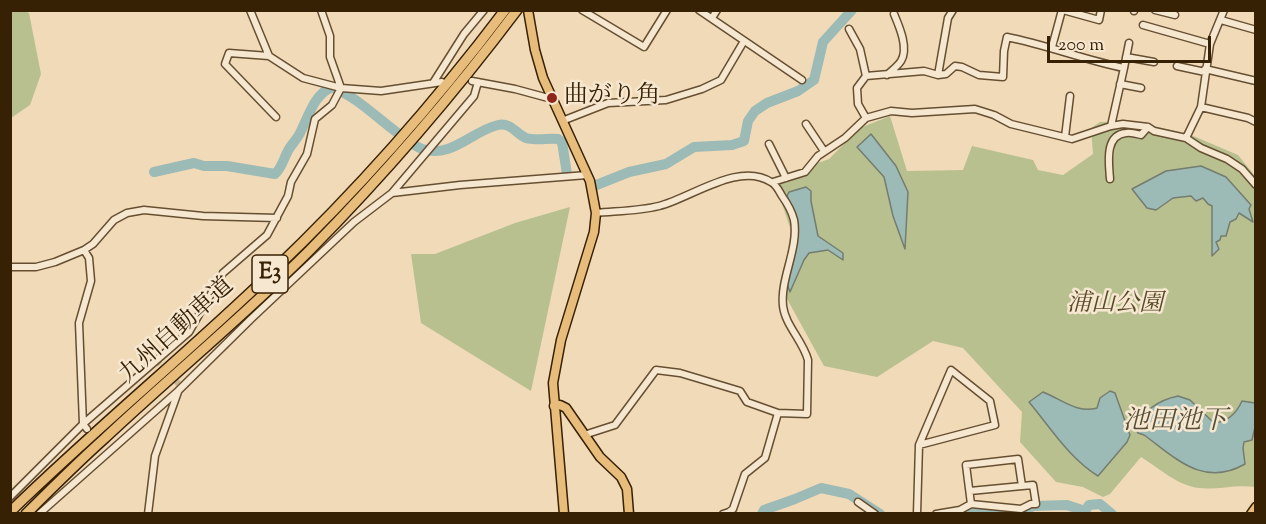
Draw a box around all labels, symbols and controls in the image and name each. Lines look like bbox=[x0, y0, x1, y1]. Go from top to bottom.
scale bar bbox=[1050, 24, 1214, 62]
text: 200 m bbox=[1058, 33, 1104, 59]
place label: 曲がり角 bbox=[564, 84, 660, 112]
marker: 曲がり角 bbox=[545, 91, 559, 105]
road number: E3 bbox=[252, 255, 288, 293]
street label: 九州自動車道 bbox=[115, 273, 241, 391]
park label: 浦山公園 bbox=[1067, 292, 1163, 320]
water label: 池田池下 bbox=[1123, 408, 1227, 440]

